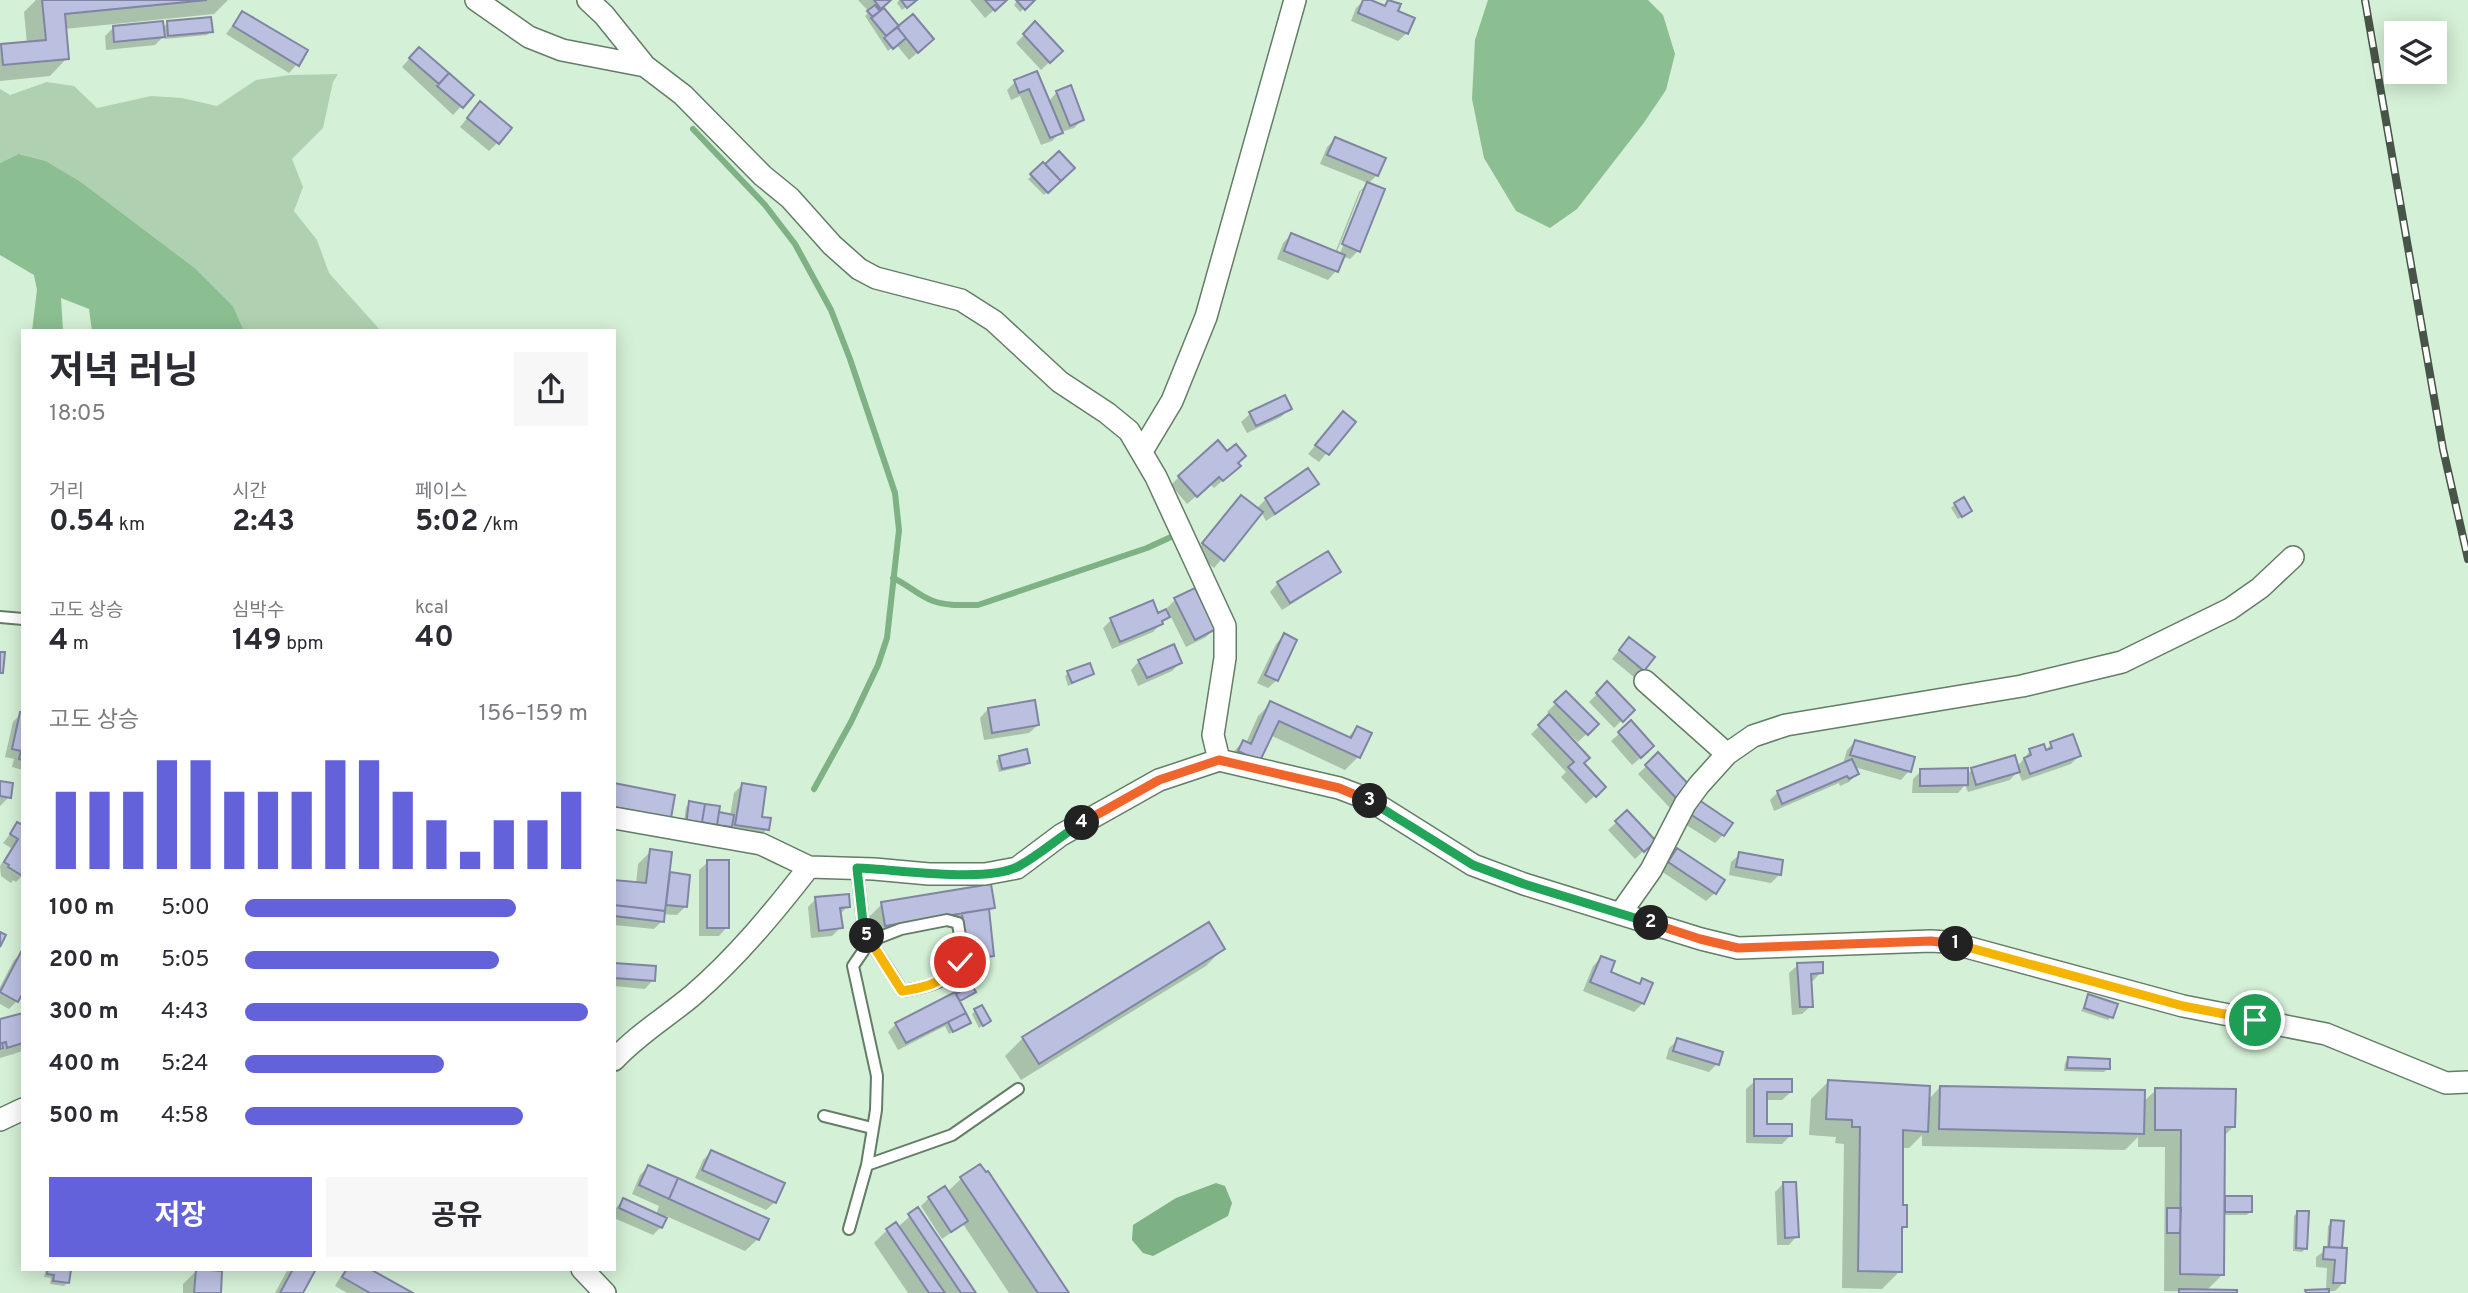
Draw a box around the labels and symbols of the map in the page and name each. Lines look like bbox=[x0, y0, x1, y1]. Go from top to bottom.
pin: 3 bbox=[1352, 784, 1388, 818]
pin: 4 bbox=[1064, 806, 1100, 840]
pin: 2 bbox=[1634, 906, 1668, 940]
pin: 5 bbox=[850, 918, 884, 954]
pin: 1 bbox=[1938, 926, 1974, 962]
pin bbox=[930, 932, 990, 992]
pin bbox=[2225, 990, 2285, 1050]

